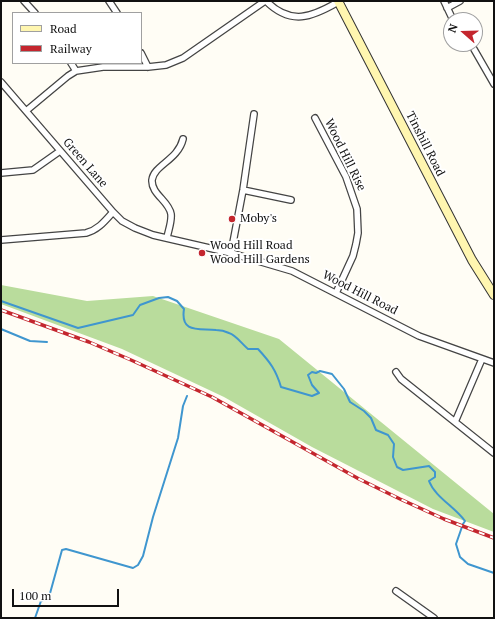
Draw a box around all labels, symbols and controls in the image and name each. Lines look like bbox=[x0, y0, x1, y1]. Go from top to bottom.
legend bbox=[12, 12, 142, 64]
north arrow bbox=[443, 12, 483, 52]
text: Road bbox=[50, 21, 77, 36]
text: N bbox=[445, 22, 461, 35]
text: Railway bbox=[50, 41, 92, 56]
street label: Tinshill Road bbox=[402, 109, 448, 179]
street label: Wood Hill Rise bbox=[321, 117, 369, 193]
street label: Green Lane bbox=[60, 135, 110, 191]
place label: Moby's bbox=[240, 212, 277, 226]
marker: Moby's bbox=[227, 214, 237, 224]
place label: Wood Hill Road Wood Hill Gardens bbox=[210, 239, 310, 267]
marker: Wood Hill Road Wood Hill Gardens bbox=[197, 248, 207, 258]
street label: Wood Hill Road bbox=[320, 268, 400, 318]
scale bar bbox=[14, 581, 121, 607]
text: 100 m bbox=[19, 588, 51, 603]

